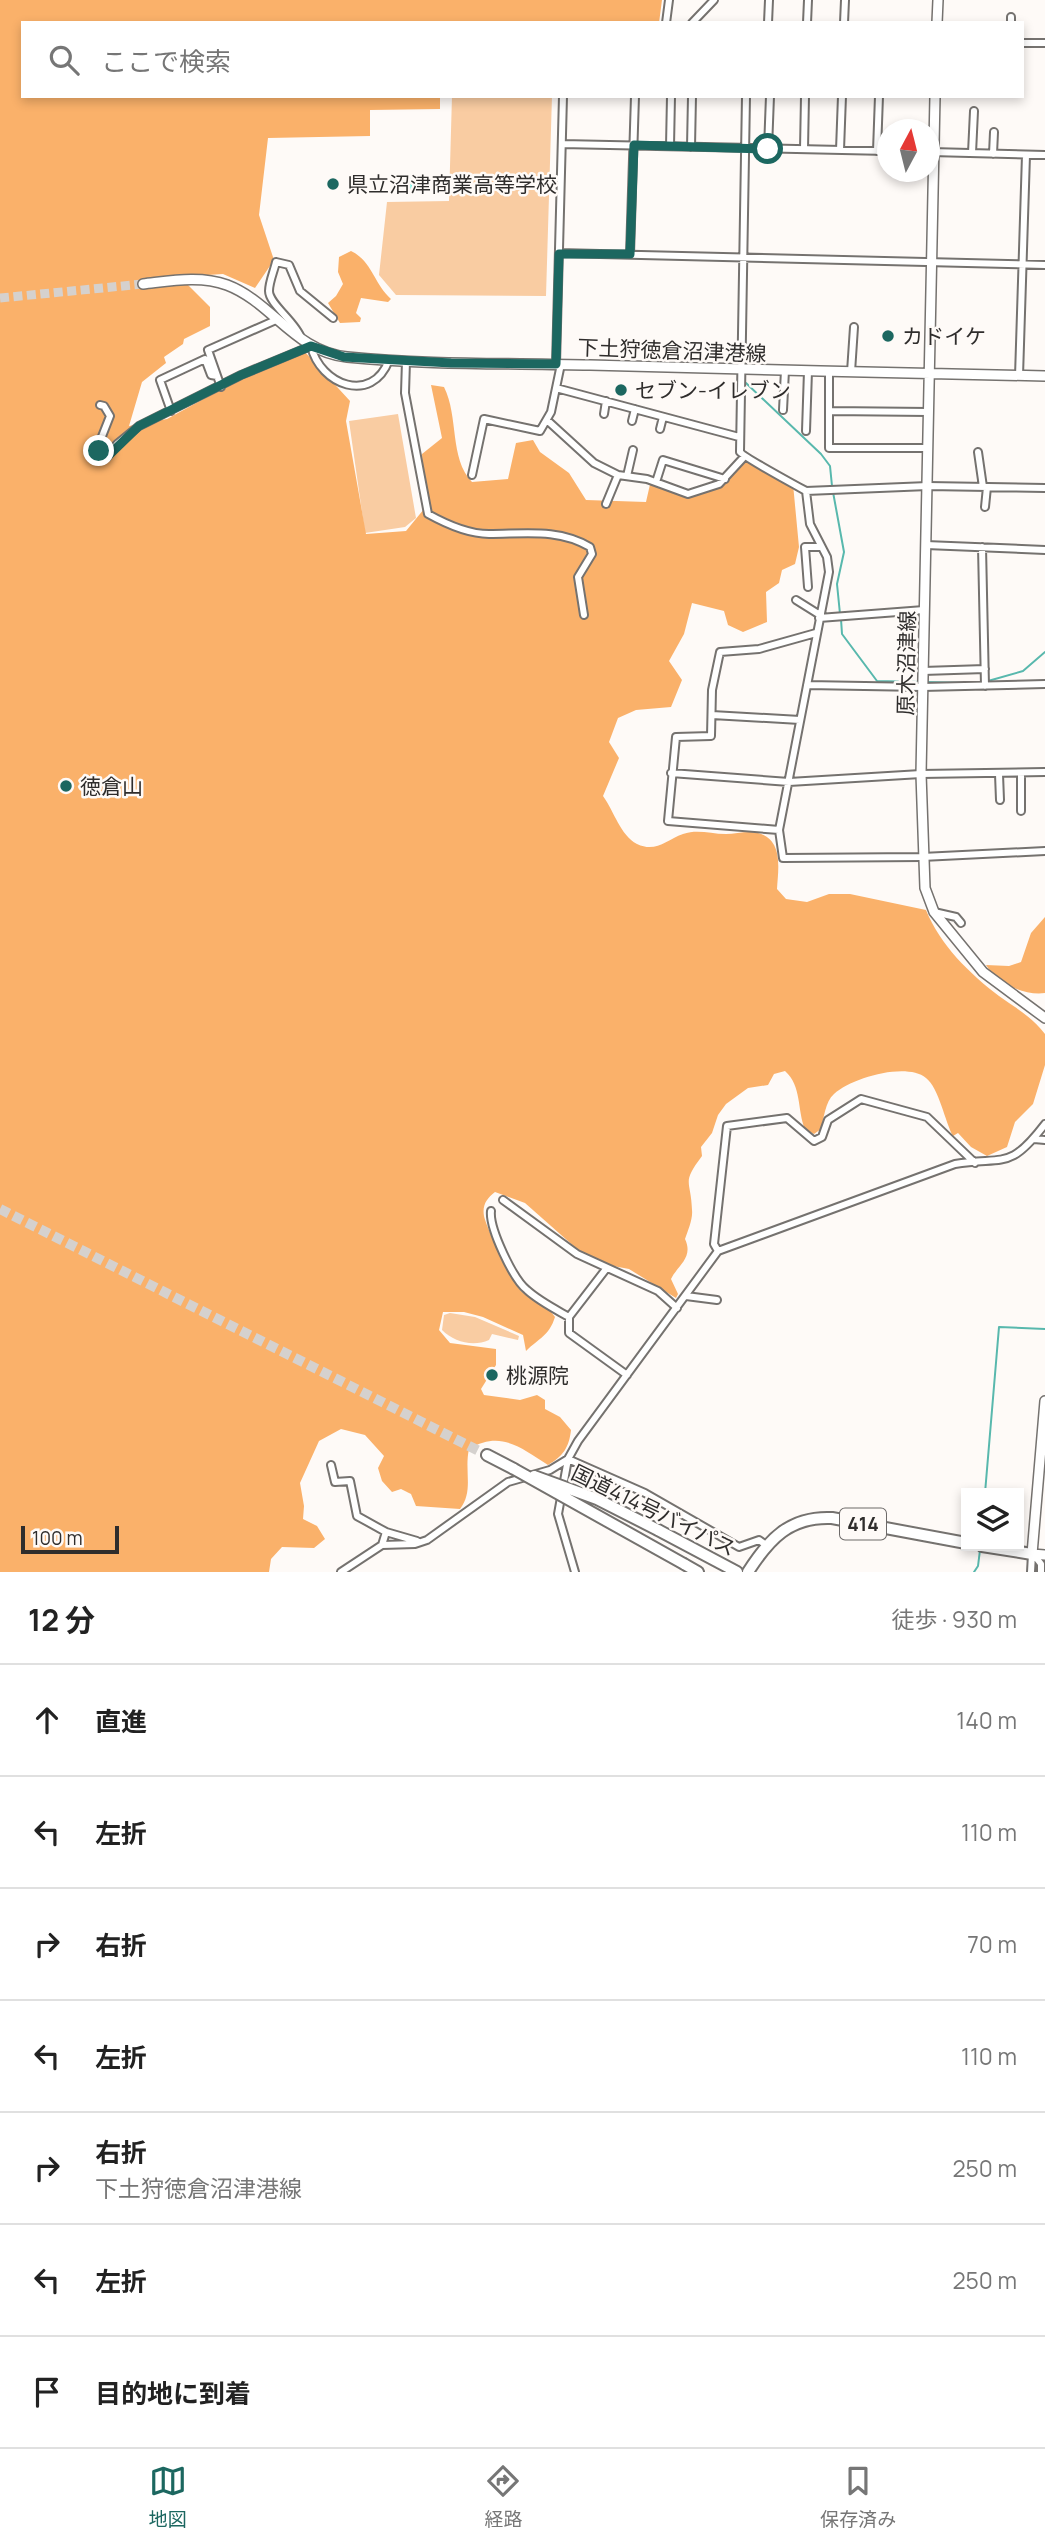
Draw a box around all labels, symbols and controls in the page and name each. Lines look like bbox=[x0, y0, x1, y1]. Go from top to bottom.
search box bbox=[21, 21, 1024, 98]
icon: search bbox=[45, 41, 83, 79]
text: ここで検索 bbox=[101, 43, 231, 79]
north arrow bbox=[877, 119, 940, 182]
route start bbox=[752, 133, 783, 164]
place label: 県立沼津商業高等学校 bbox=[347, 170, 557, 198]
marker: 県立沼津商業高等学校 bbox=[325, 176, 341, 192]
place label: カドイケ bbox=[902, 322, 986, 350]
marker: カドイケ bbox=[880, 328, 896, 344]
street label: 下土狩徳倉沼津港線 bbox=[577, 333, 767, 367]
place label: セブン-イレブン bbox=[635, 376, 791, 404]
marker: セブン-イレブン bbox=[613, 382, 629, 398]
route end bbox=[83, 435, 114, 466]
street label: 原木沼津線 bbox=[891, 610, 921, 716]
place label: 徳倉山 bbox=[80, 772, 143, 800]
marker: 徳倉山 bbox=[58, 778, 74, 794]
place label: 桃源院 bbox=[506, 1361, 569, 1389]
marker: 桃源院 bbox=[484, 1367, 500, 1383]
street label: 国道414号バイパス bbox=[567, 1458, 741, 1562]
map controls bbox=[961, 1488, 1024, 1551]
button: layers bbox=[961, 1488, 1024, 1551]
road number: 414 bbox=[840, 1508, 886, 1540]
scale bar bbox=[21, 1523, 119, 1555]
text: 100 m bbox=[32, 1525, 83, 1551]
text: 12 分 bbox=[28, 1599, 95, 1640]
text: 徒歩 · 930 m bbox=[891, 1603, 1017, 1635]
icon: ahead bbox=[28, 1701, 66, 1739]
text: 直進 bbox=[95, 1703, 147, 1739]
text: 140 m bbox=[956, 1704, 1017, 1736]
icon: left bbox=[28, 1813, 66, 1851]
text: 左折 bbox=[95, 1815, 147, 1851]
text: 110 m bbox=[961, 1816, 1017, 1848]
icon: right bbox=[28, 1925, 66, 1963]
text: 右折 bbox=[95, 1927, 147, 1963]
text: 70 m bbox=[967, 1928, 1017, 1960]
icon: left bbox=[28, 2037, 66, 2075]
text: 左折 bbox=[95, 2039, 147, 2075]
text: 110 m bbox=[961, 2040, 1017, 2072]
text: 右折 bbox=[95, 2134, 147, 2170]
icon: right bbox=[28, 2149, 66, 2187]
text: 250 m bbox=[952, 2152, 1017, 2184]
text: 下土狩徳倉沼津港線 bbox=[95, 2172, 302, 2204]
icon: left bbox=[28, 2261, 66, 2299]
text: 左折 bbox=[95, 2263, 147, 2299]
text: 250 m bbox=[952, 2264, 1017, 2296]
icon: arrive bbox=[28, 2373, 66, 2411]
text: 目的地に到着 bbox=[95, 2375, 251, 2411]
tab: 地図 bbox=[149, 2462, 187, 2532]
tab: 経路 bbox=[484, 2462, 522, 2532]
tab: 保存済み bbox=[820, 2462, 896, 2532]

